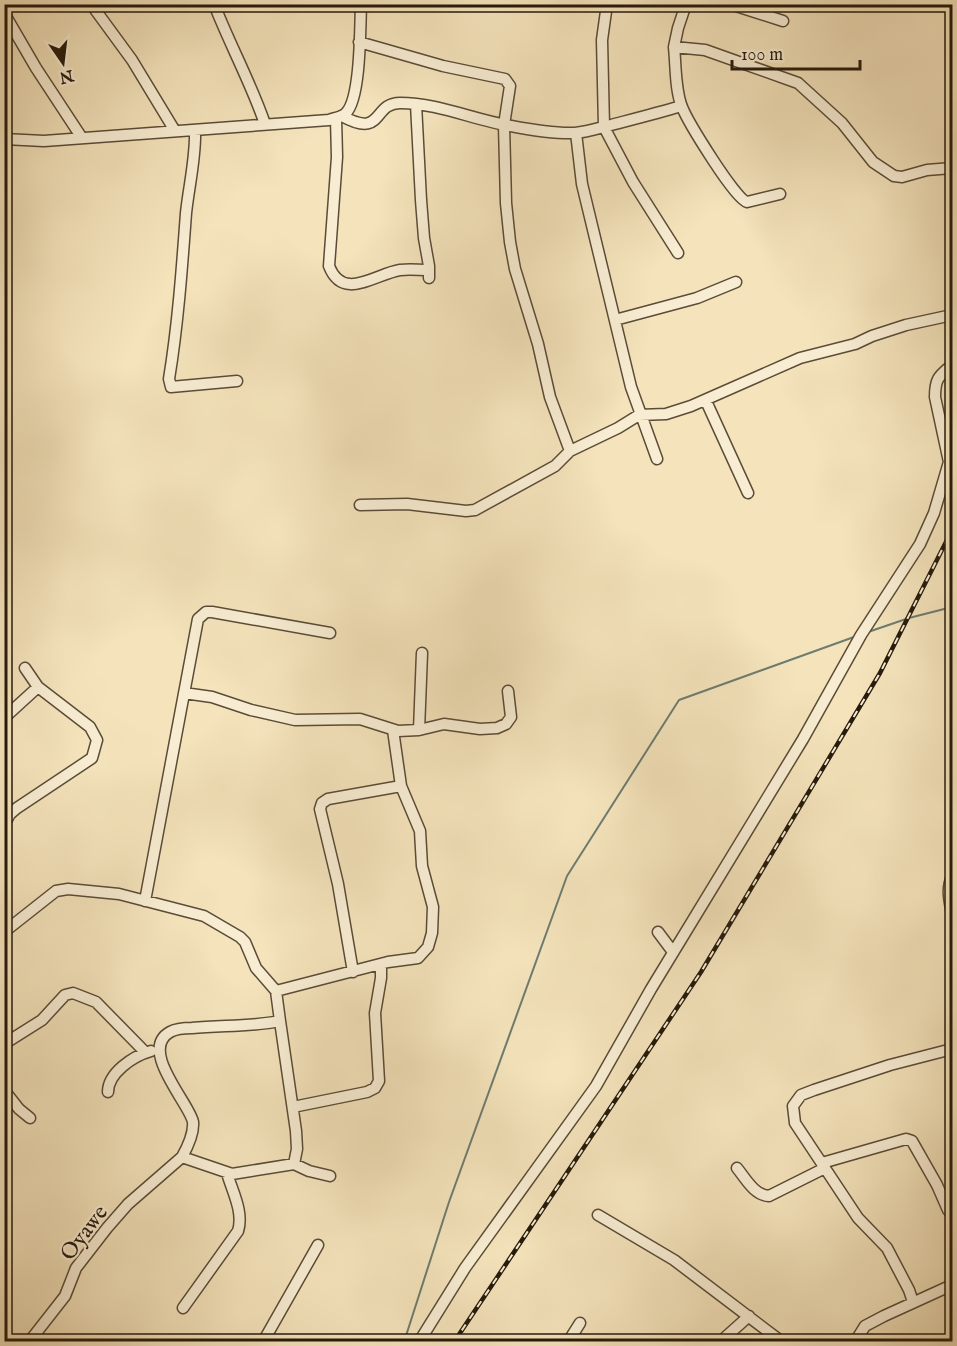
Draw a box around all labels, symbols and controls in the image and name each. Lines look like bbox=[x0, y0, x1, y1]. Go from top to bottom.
north arrow bbox=[33, 33, 93, 93]
scale bar bbox=[732, 33, 860, 71]
text: 100 m bbox=[741, 44, 783, 67]
text: N bbox=[57, 64, 76, 87]
street label: Oyawe bbox=[55, 1200, 115, 1267]

